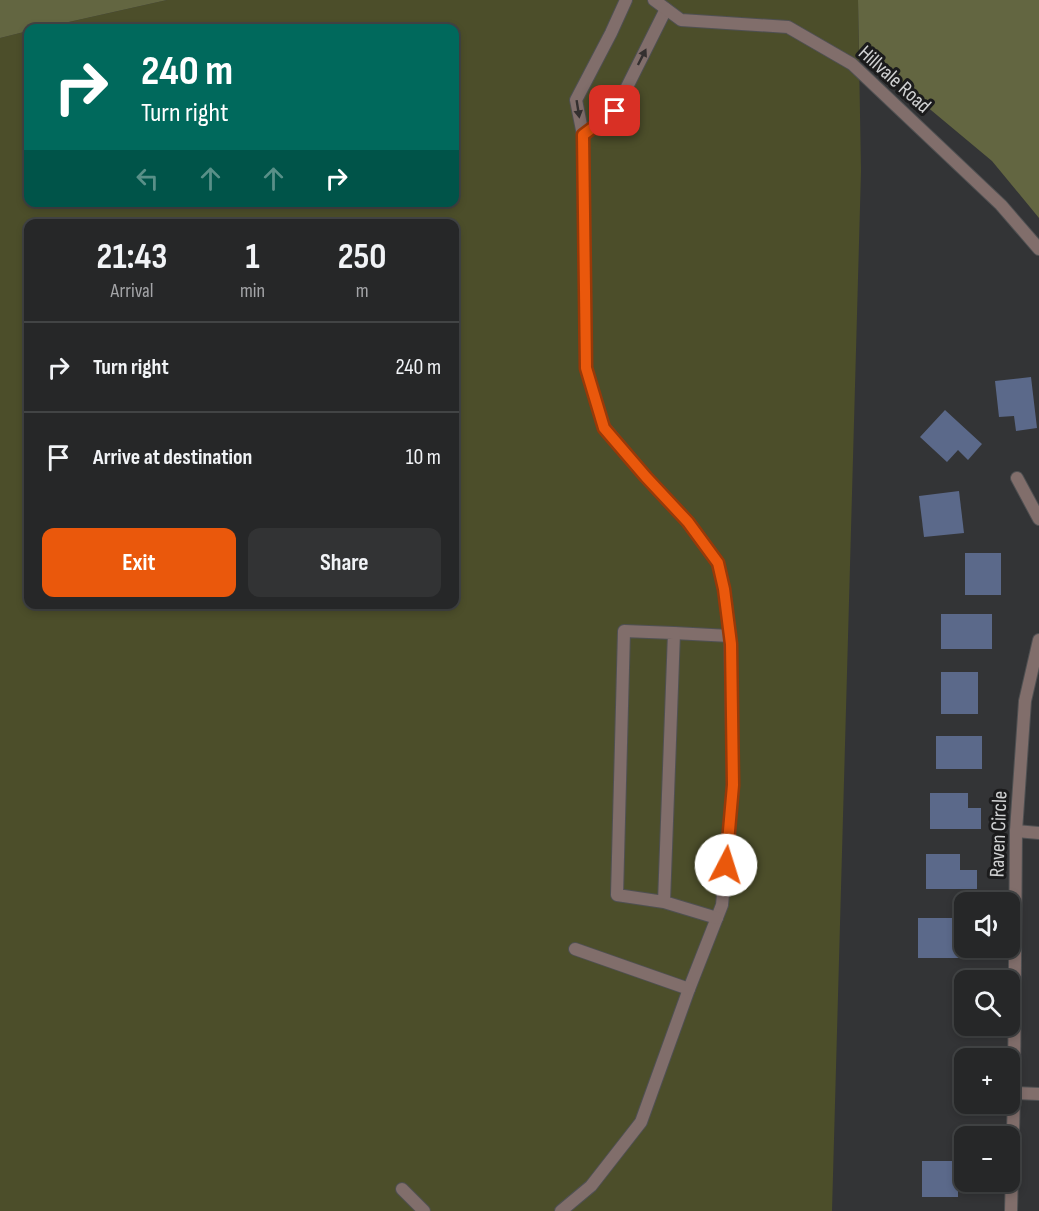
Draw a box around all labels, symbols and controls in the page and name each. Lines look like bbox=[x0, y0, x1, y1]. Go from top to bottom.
street label: Hillvale Road bbox=[853, 40, 936, 118]
text: 240 m bbox=[141, 46, 233, 97]
icon: right bbox=[42, 48, 120, 126]
one-way arrow bbox=[637, 49, 647, 66]
pin bbox=[589, 85, 640, 136]
icon: arrive bbox=[598, 94, 631, 127]
text: Turn right bbox=[141, 97, 228, 129]
one-way arrow bbox=[574, 100, 583, 119]
icon: left bbox=[131, 162, 164, 195]
icon: ahead bbox=[194, 162, 227, 195]
icon: ahead bbox=[257, 162, 290, 195]
icon: right bbox=[320, 162, 353, 195]
text: 21:43 bbox=[97, 236, 167, 279]
text: 1 bbox=[246, 236, 260, 279]
text: 250 bbox=[338, 236, 386, 279]
text: Arrival bbox=[111, 279, 154, 303]
text: min bbox=[240, 279, 265, 303]
text: m bbox=[356, 279, 369, 303]
icon: right bbox=[42, 351, 75, 384]
text: Turn right bbox=[93, 354, 169, 381]
text: 240 m bbox=[395, 354, 441, 381]
icon: arrive bbox=[42, 441, 75, 474]
text: Arrive at destination bbox=[93, 444, 252, 471]
text: 10 m bbox=[406, 444, 441, 471]
button: Exit bbox=[42, 528, 236, 597]
button: Share bbox=[248, 528, 441, 597]
street label: Raven Circle bbox=[984, 790, 1013, 878]
position arrow bbox=[694, 833, 758, 897]
map controls bbox=[954, 892, 1020, 1192]
button: sound bbox=[954, 892, 1020, 958]
button: search bbox=[954, 970, 1020, 1036]
button: + bbox=[954, 1048, 1020, 1114]
button: − bbox=[954, 1126, 1020, 1192]

